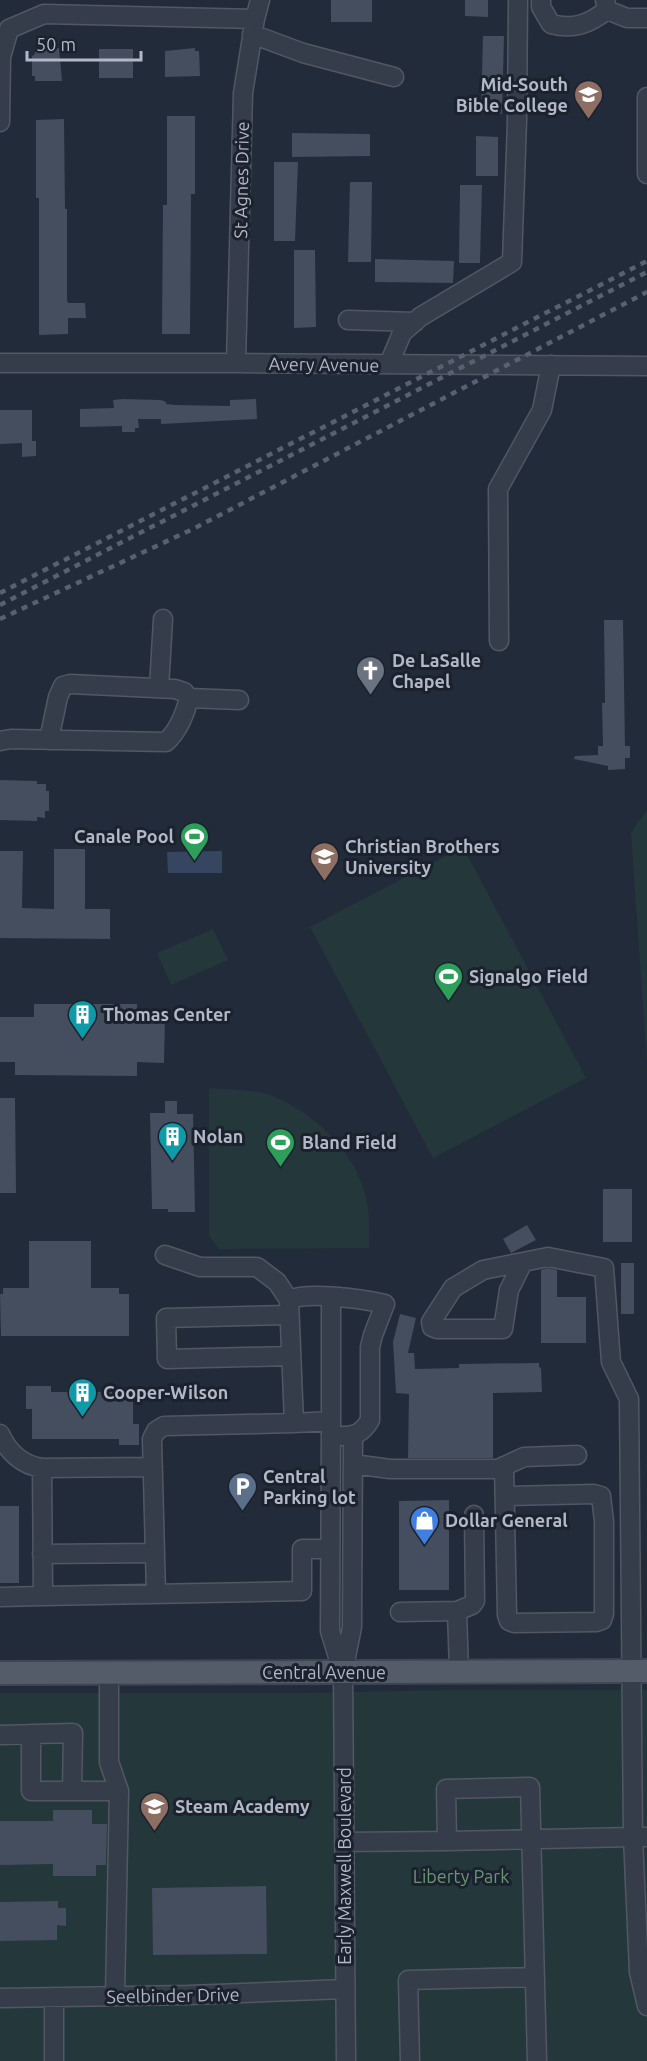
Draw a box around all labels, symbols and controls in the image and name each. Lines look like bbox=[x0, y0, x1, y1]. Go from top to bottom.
scale bar bbox=[27, 24, 141, 62]
text: 50 m bbox=[36, 34, 76, 54]
place label: Mid-South Bible College bbox=[456, 74, 568, 115]
school or university icon: Mid-South Bible College bbox=[573, 78, 605, 120]
street label: St Agnes Drive bbox=[230, 121, 252, 239]
street label: Avery Avenue bbox=[268, 353, 380, 375]
place label: De LaSalle Chapel bbox=[392, 650, 481, 691]
church icon: De LaSalle Chapel bbox=[355, 654, 387, 696]
sports icon: Canale Pool bbox=[179, 820, 211, 862]
place label: Canale Pool bbox=[74, 826, 175, 846]
place label: Christian Brothers University bbox=[345, 836, 500, 877]
school or university icon: Christian Brothers University bbox=[308, 840, 340, 882]
sports icon: Signalgo Field bbox=[432, 960, 464, 1002]
place label: Signalgo Field bbox=[469, 966, 588, 986]
building icon: Thomas Center bbox=[66, 998, 98, 1040]
place label: Thomas Center bbox=[103, 1004, 231, 1024]
building icon: Nolan bbox=[156, 1120, 188, 1162]
place label: Nolan bbox=[193, 1126, 243, 1146]
sports icon: Bland Field bbox=[265, 1126, 297, 1168]
place label: Bland Field bbox=[302, 1132, 397, 1152]
building icon: Cooper-Wilson bbox=[66, 1376, 98, 1418]
place label: Cooper-Wilson bbox=[103, 1382, 228, 1402]
place label: Central Parking lot bbox=[263, 1466, 356, 1507]
parking icon: Central Parking lot bbox=[226, 1470, 258, 1512]
shop icon: Dollar General bbox=[408, 1504, 440, 1546]
place label: Dollar General bbox=[445, 1510, 568, 1530]
street label: Central Avenue bbox=[262, 1662, 386, 1682]
street label: Early Maxwell Boulevard bbox=[334, 1767, 354, 1965]
school or university icon: Steam Academy bbox=[138, 1790, 170, 1832]
place label: Steam Academy bbox=[175, 1796, 310, 1816]
park label: Liberty Park bbox=[413, 1866, 509, 1886]
street label: Seelbinder Drive bbox=[106, 1984, 240, 2006]

